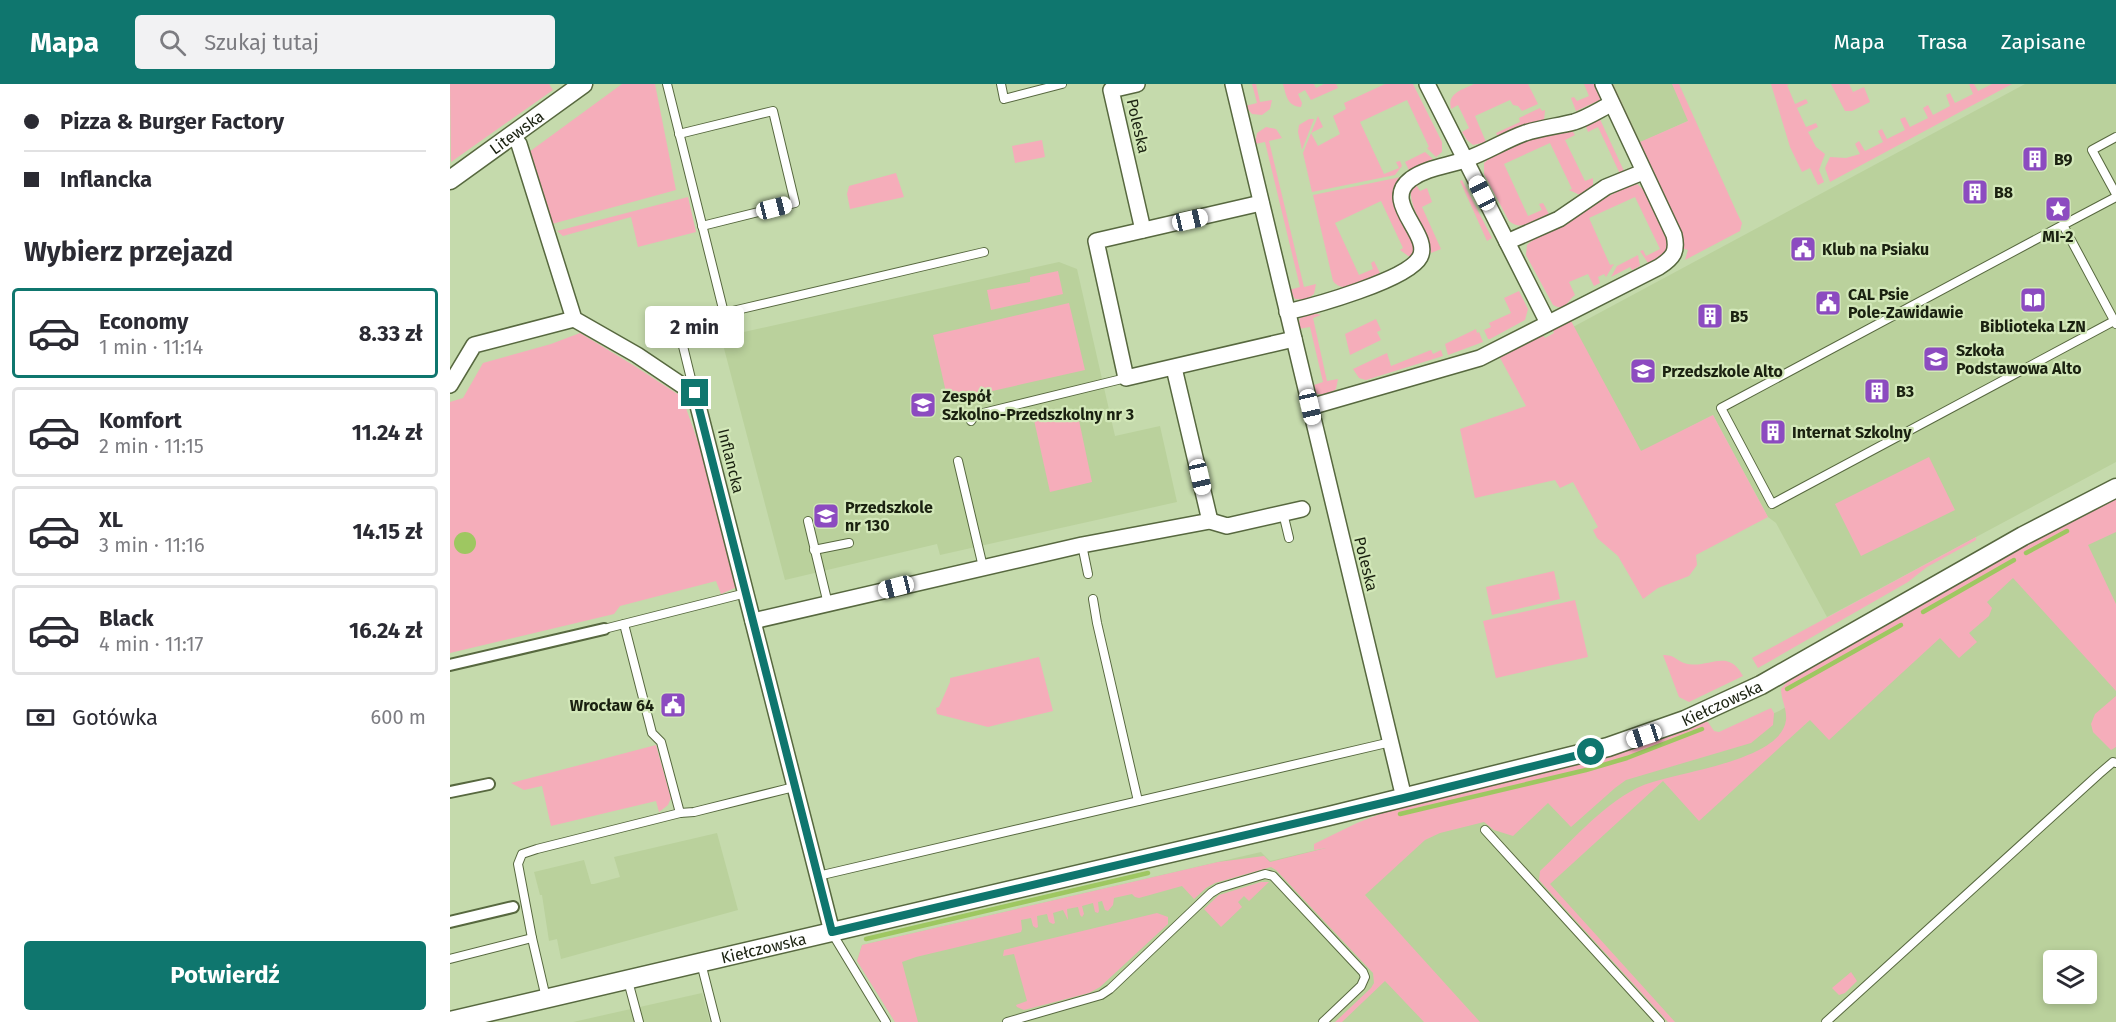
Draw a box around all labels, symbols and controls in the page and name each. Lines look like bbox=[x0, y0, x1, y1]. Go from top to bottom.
search box bbox=[135, 15, 555, 69]
text: Mapa bbox=[30, 26, 99, 59]
icon: search bbox=[156, 26, 189, 59]
text: Szukaj tutaj bbox=[204, 29, 319, 56]
text: Mapa bbox=[1833, 29, 1885, 55]
text: Trasa bbox=[1918, 29, 1968, 55]
text: Zapisane bbox=[2001, 29, 2086, 55]
street label: Poleska bbox=[1122, 97, 1154, 155]
street label: Litewska bbox=[486, 106, 547, 158]
text: Pizza & Burger Factory bbox=[60, 108, 284, 135]
building icon: B9 bbox=[2020, 144, 2050, 174]
place label: B9 bbox=[2054, 150, 2073, 169]
text: Inflancka bbox=[60, 166, 152, 193]
car bbox=[1466, 173, 1498, 213]
building icon: B8 bbox=[1960, 177, 1990, 207]
place label: B8 bbox=[1994, 183, 2013, 202]
place icon: MI-2 bbox=[2043, 194, 2073, 224]
car bbox=[754, 195, 794, 221]
car bbox=[1170, 207, 1210, 233]
place label: MI-2 bbox=[2042, 227, 2074, 246]
public building icon: Klub na Psiaku bbox=[1788, 234, 1818, 264]
text: Wybierz przejazd bbox=[24, 236, 233, 268]
place label: Klub na Psiaku bbox=[1822, 240, 1929, 259]
place label: CAL Psie Pole-Zawidawie bbox=[1848, 285, 1963, 322]
library icon: Biblioteka LZN bbox=[2018, 285, 2048, 315]
public building icon: CAL Psie Pole-Zawidawie bbox=[1813, 288, 1843, 318]
building icon: B5 bbox=[1695, 301, 1725, 331]
icon: car bbox=[27, 306, 81, 360]
callout: 2 min bbox=[646, 306, 744, 348]
place label: B5 bbox=[1730, 307, 1749, 326]
text: Economy bbox=[99, 308, 188, 335]
text: 2 min bbox=[670, 315, 719, 339]
place label: Biblioteka LZN bbox=[1980, 317, 2086, 336]
text: 8.33 zł bbox=[359, 320, 423, 347]
text: 1 min · 11:14 bbox=[99, 335, 203, 359]
place label: Szkoła Podstawowa Alto bbox=[1956, 341, 2082, 378]
school or university icon: Szkoła Podstawowa Alto bbox=[1921, 344, 1951, 374]
school or university icon: Przedszkole Alto bbox=[1628, 356, 1658, 386]
place label: Przedszkole Alto bbox=[1662, 362, 1783, 381]
building icon: B3 bbox=[1862, 376, 1892, 406]
route end bbox=[681, 379, 708, 406]
place label: B3 bbox=[1896, 382, 1914, 401]
place label: Zespół Szkolno-Przedszkolny nr 3 bbox=[942, 387, 1134, 424]
car bbox=[1297, 387, 1323, 427]
school or university icon: Zespół Szkolno-Przedszkolny nr 3 bbox=[908, 390, 938, 420]
icon: car bbox=[27, 405, 81, 459]
text: Komfort bbox=[99, 407, 182, 434]
building icon: Internat Szkolny bbox=[1758, 417, 1788, 447]
text: 11.24 zł bbox=[352, 419, 423, 446]
place label: Internat Szkolny bbox=[1792, 423, 1912, 442]
street label: Inflancka bbox=[714, 427, 748, 495]
text: 2 min · 11:15 bbox=[99, 434, 204, 458]
car bbox=[1187, 457, 1213, 497]
place label: Przedszkole nr 130 bbox=[845, 498, 933, 535]
school or university icon: Przedszkole nr 130 bbox=[811, 501, 841, 531]
icon: car bbox=[27, 504, 81, 558]
text: XL bbox=[99, 506, 123, 533]
text: 14.15 zł bbox=[352, 518, 423, 545]
text: 3 min · 11:16 bbox=[99, 533, 205, 557]
street label: Poleska bbox=[1350, 535, 1382, 593]
car bbox=[876, 574, 916, 600]
icon: car bbox=[27, 603, 81, 657]
text: Black bbox=[99, 605, 154, 632]
text: 16.24 zł bbox=[349, 617, 423, 644]
text: 4 min · 11:17 bbox=[99, 632, 203, 656]
street label: Kiełczowska bbox=[1678, 676, 1765, 730]
public building icon: Wrocław 64 bbox=[658, 690, 688, 720]
place label: Wrocław 64 bbox=[570, 696, 654, 715]
icon: cash bbox=[24, 701, 57, 734]
text: Gotówka bbox=[72, 704, 158, 731]
text: 600 m bbox=[371, 705, 426, 729]
car bbox=[1624, 722, 1664, 750]
route start bbox=[1577, 738, 1604, 765]
street label: Kiełczowska bbox=[719, 929, 808, 967]
button: Potwierdź bbox=[24, 941, 426, 1010]
map controls bbox=[2043, 950, 2097, 1004]
button: layers bbox=[2043, 950, 2097, 1004]

